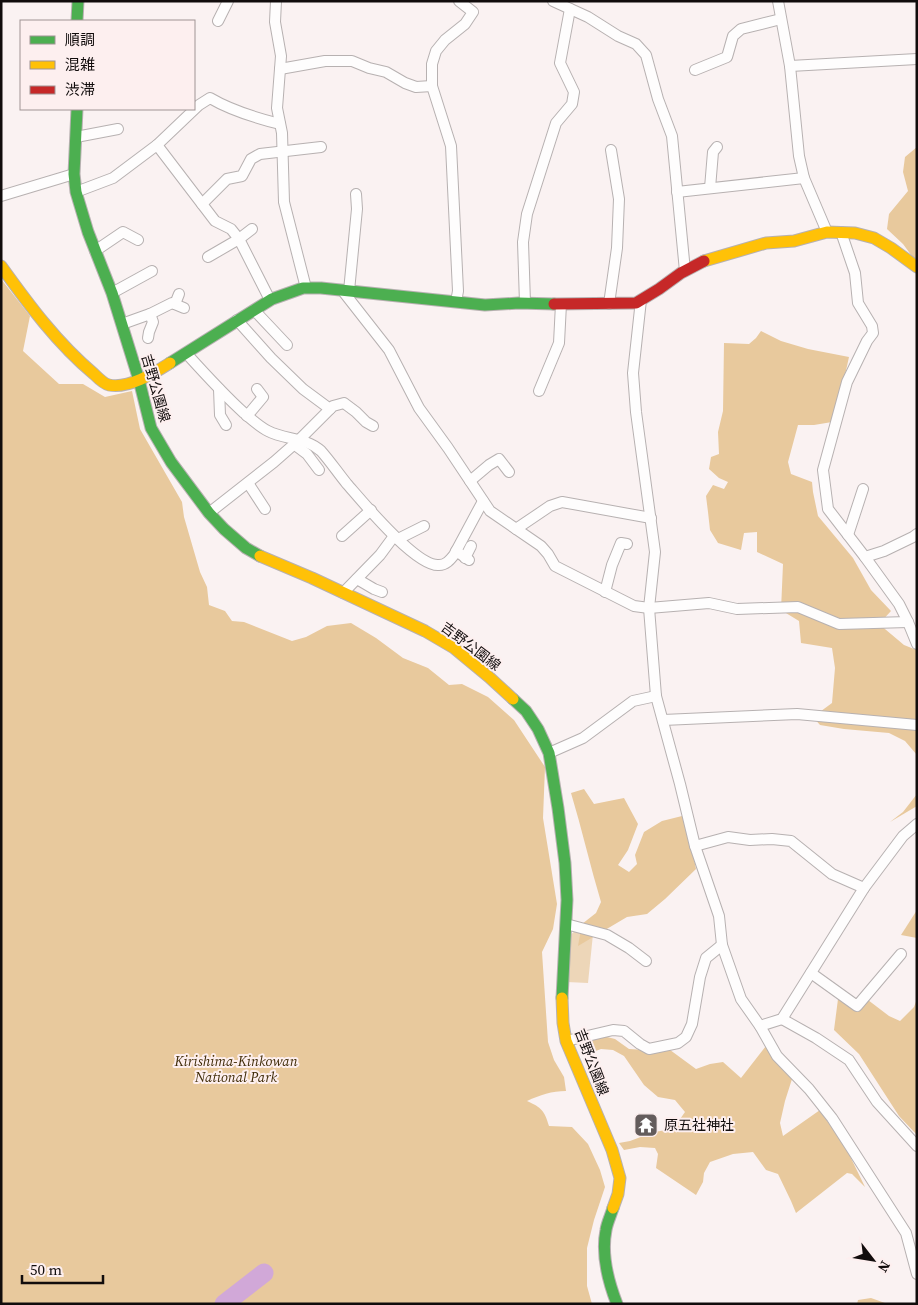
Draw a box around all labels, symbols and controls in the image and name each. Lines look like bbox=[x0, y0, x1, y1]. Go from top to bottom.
legend bbox=[20, 20, 195, 110]
text: 順調 bbox=[65, 29, 95, 50]
text: 混雑 bbox=[65, 54, 95, 75]
text: 渋滞 bbox=[65, 79, 95, 100]
street label: 吉野公園線 bbox=[137, 352, 175, 424]
street label: 吉野公園線 bbox=[437, 617, 505, 675]
street label: 吉野公園線 bbox=[570, 1026, 614, 1098]
park label: Kirishima-Kinkowan National Park bbox=[173, 1051, 298, 1087]
temple icon: 原五社神社 bbox=[633, 1112, 659, 1138]
place label: 原五社神社 bbox=[664, 1115, 734, 1135]
north arrow bbox=[848, 1235, 898, 1285]
scale bar bbox=[22, 1252, 104, 1284]
text: N bbox=[873, 1257, 895, 1276]
text: 50 m bbox=[30, 1259, 62, 1280]

